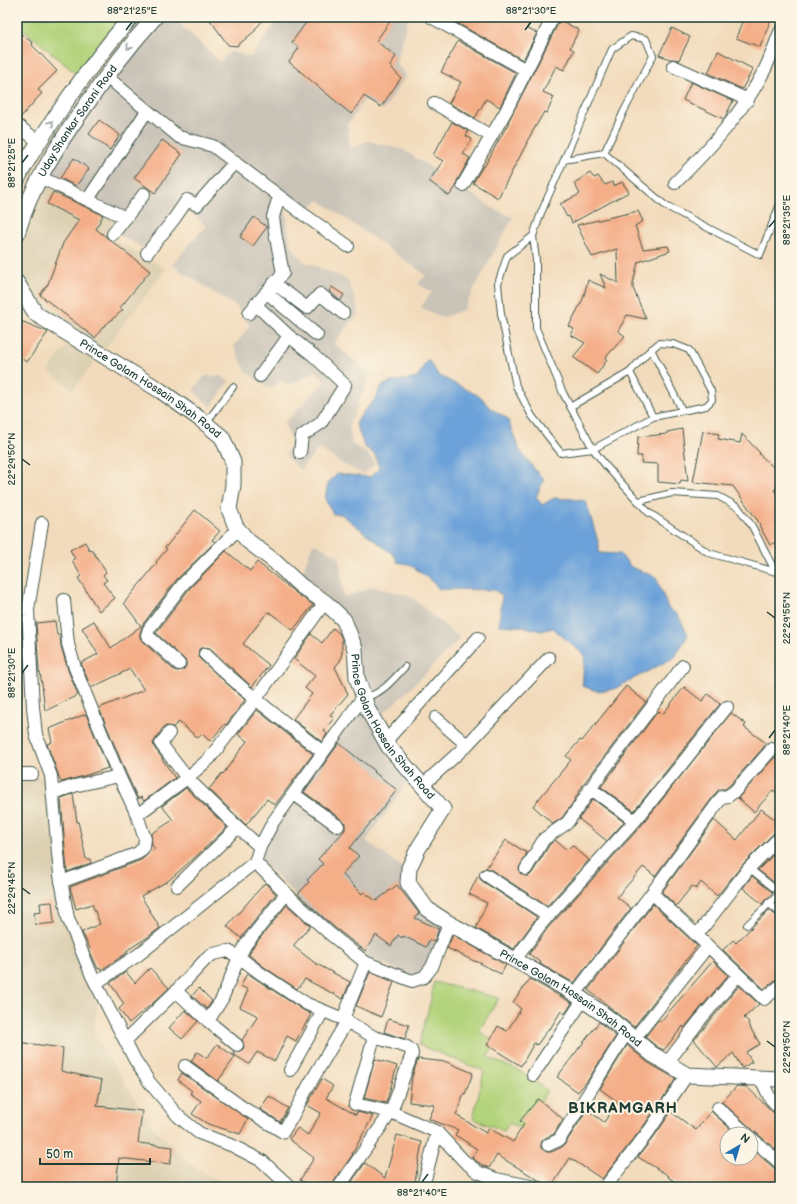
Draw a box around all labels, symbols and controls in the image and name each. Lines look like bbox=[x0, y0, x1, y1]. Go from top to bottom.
text: 88°21'25"E bbox=[107, 5, 157, 17]
text: 88°21'30"E bbox=[506, 5, 557, 17]
one-way arrow bbox=[127, 42, 134, 49]
street label: Uday Shankar Sarani Road bbox=[35, 62, 120, 179]
one-way arrow bbox=[46, 120, 53, 127]
text: 88°21'25"E bbox=[6, 138, 18, 188]
text: 88°21'35"E bbox=[781, 194, 793, 245]
street label: Prince Golam Hossain Shah Road bbox=[77, 336, 224, 440]
text: 22°29'50"N bbox=[6, 433, 18, 485]
text: 22°29'55"N bbox=[781, 592, 793, 644]
text: 88°21'30"E bbox=[6, 647, 18, 698]
street label: Prince Golam Hossain Shah Road bbox=[349, 653, 438, 802]
text: 88°21'40"E bbox=[781, 704, 793, 755]
text: 22°29'45"N bbox=[6, 861, 18, 915]
street label: Prince Golam Hossain Shah Road bbox=[497, 946, 645, 1049]
text: 22°29'50"N bbox=[781, 1021, 793, 1073]
district label: BIKRAMGARH bbox=[568, 1099, 678, 1118]
north arrow bbox=[719, 1126, 759, 1166]
text: N bbox=[738, 1131, 752, 1146]
scale bar bbox=[40, 1140, 150, 1166]
text: 50 m bbox=[46, 1147, 73, 1162]
text: 88°21'40"E bbox=[397, 1187, 448, 1199]

